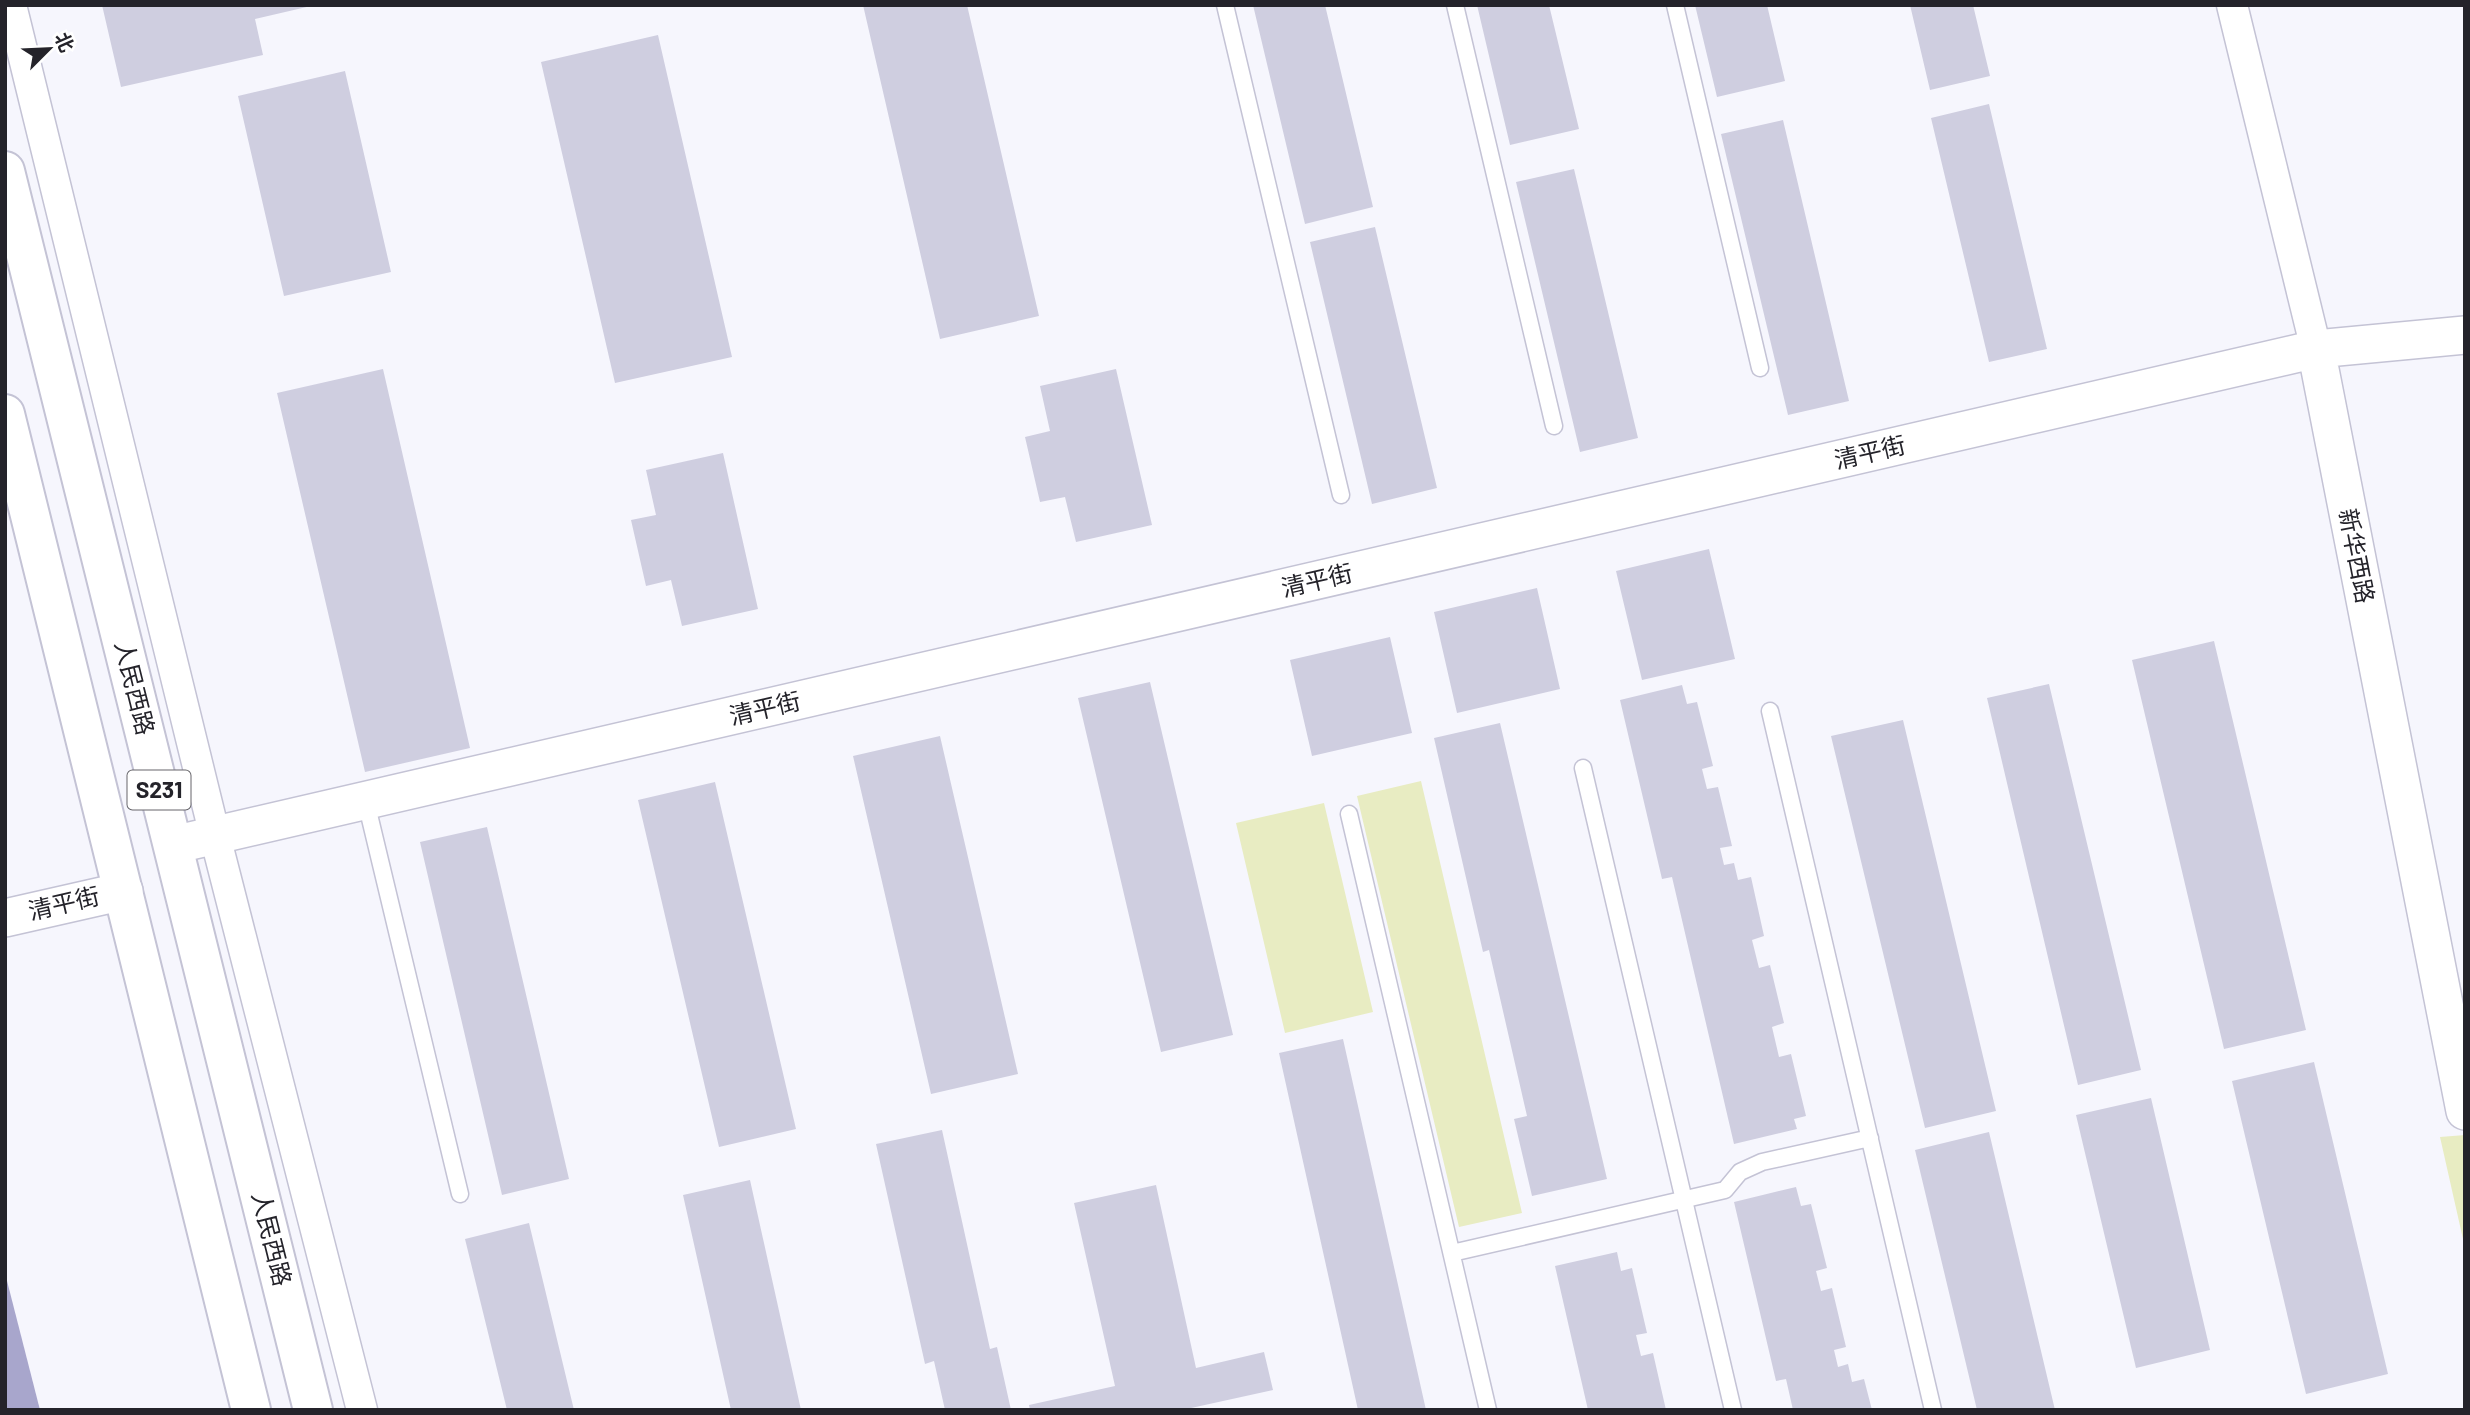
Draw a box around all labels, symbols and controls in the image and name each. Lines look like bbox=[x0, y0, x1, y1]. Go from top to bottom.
north arrow bbox=[14, 14, 84, 84]
text: 北 bbox=[51, 29, 79, 55]
street label: 清平街 bbox=[1831, 429, 1908, 474]
street label: 新华西路 bbox=[2334, 506, 2381, 606]
street label: 清平街 bbox=[1278, 557, 1355, 602]
street label: 人民西路 bbox=[110, 638, 161, 738]
street label: 清平街 bbox=[726, 685, 803, 730]
road number: S231 bbox=[128, 770, 190, 810]
street label: 清平街 bbox=[25, 880, 102, 925]
street label: 人民西路 bbox=[247, 1189, 298, 1289]

